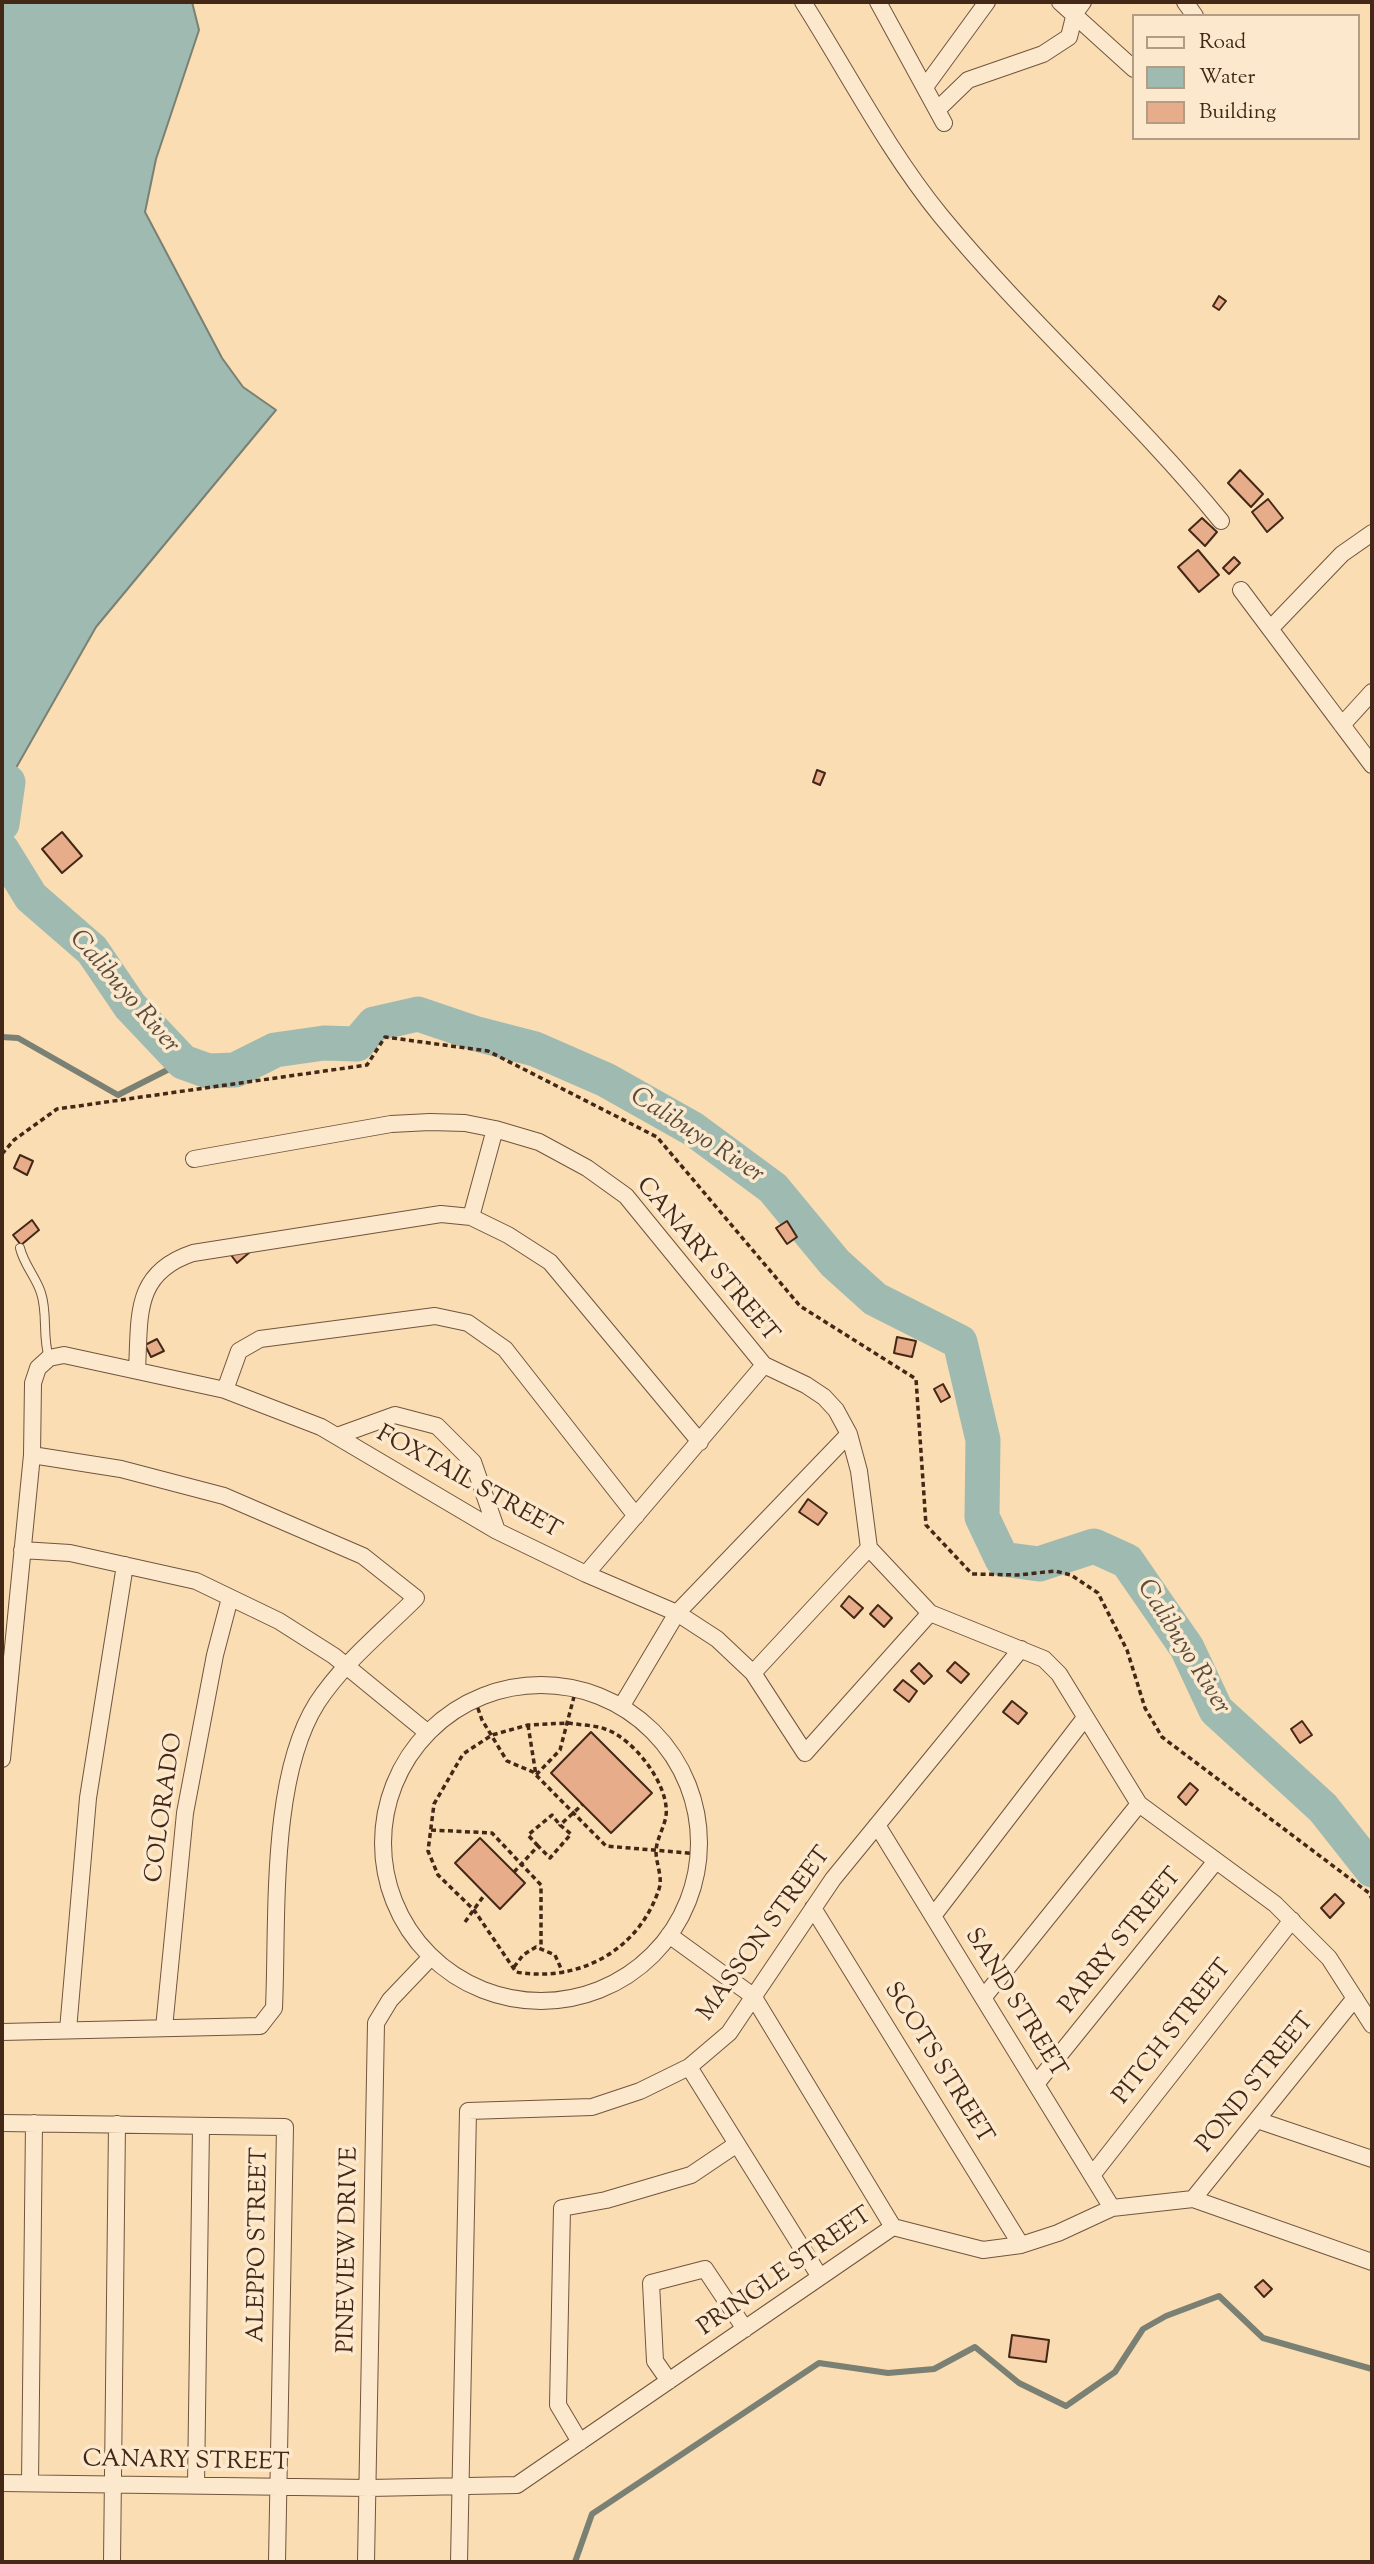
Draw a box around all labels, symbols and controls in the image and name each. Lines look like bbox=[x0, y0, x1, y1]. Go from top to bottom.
legend bbox=[1132, 14, 1360, 140]
text: Road bbox=[1199, 28, 1246, 58]
text: Water bbox=[1199, 63, 1255, 93]
text: Building bbox=[1199, 98, 1276, 128]
water label: Calibuyo River bbox=[61, 925, 185, 1061]
water label: Calibuyo River bbox=[623, 1082, 769, 1192]
street label: CANARY STREET bbox=[629, 1173, 783, 1349]
street label: FOXTAIL STREET bbox=[370, 1421, 566, 1547]
water label: Calibuyo River bbox=[1128, 1575, 1236, 1721]
street label: COLORADO bbox=[141, 1731, 191, 1885]
street label: MASSON STREET bbox=[693, 1842, 839, 2028]
street label: PARRY STREET bbox=[1055, 1864, 1189, 2020]
street label: SAND STREET bbox=[957, 1924, 1071, 2084]
street label: PITCH STREET bbox=[1108, 1955, 1240, 2111]
street label: SCOTS STREET bbox=[876, 1978, 998, 2150]
street label: POND STREET bbox=[1192, 2008, 1322, 2160]
street label: ALEPPO STREET bbox=[244, 2147, 276, 2343]
street label: PINEVIEW DRIVE bbox=[334, 2147, 366, 2353]
street label: PRINGLE STREET bbox=[693, 2202, 879, 2344]
street label: CANARY STREET bbox=[82, 2447, 290, 2479]

